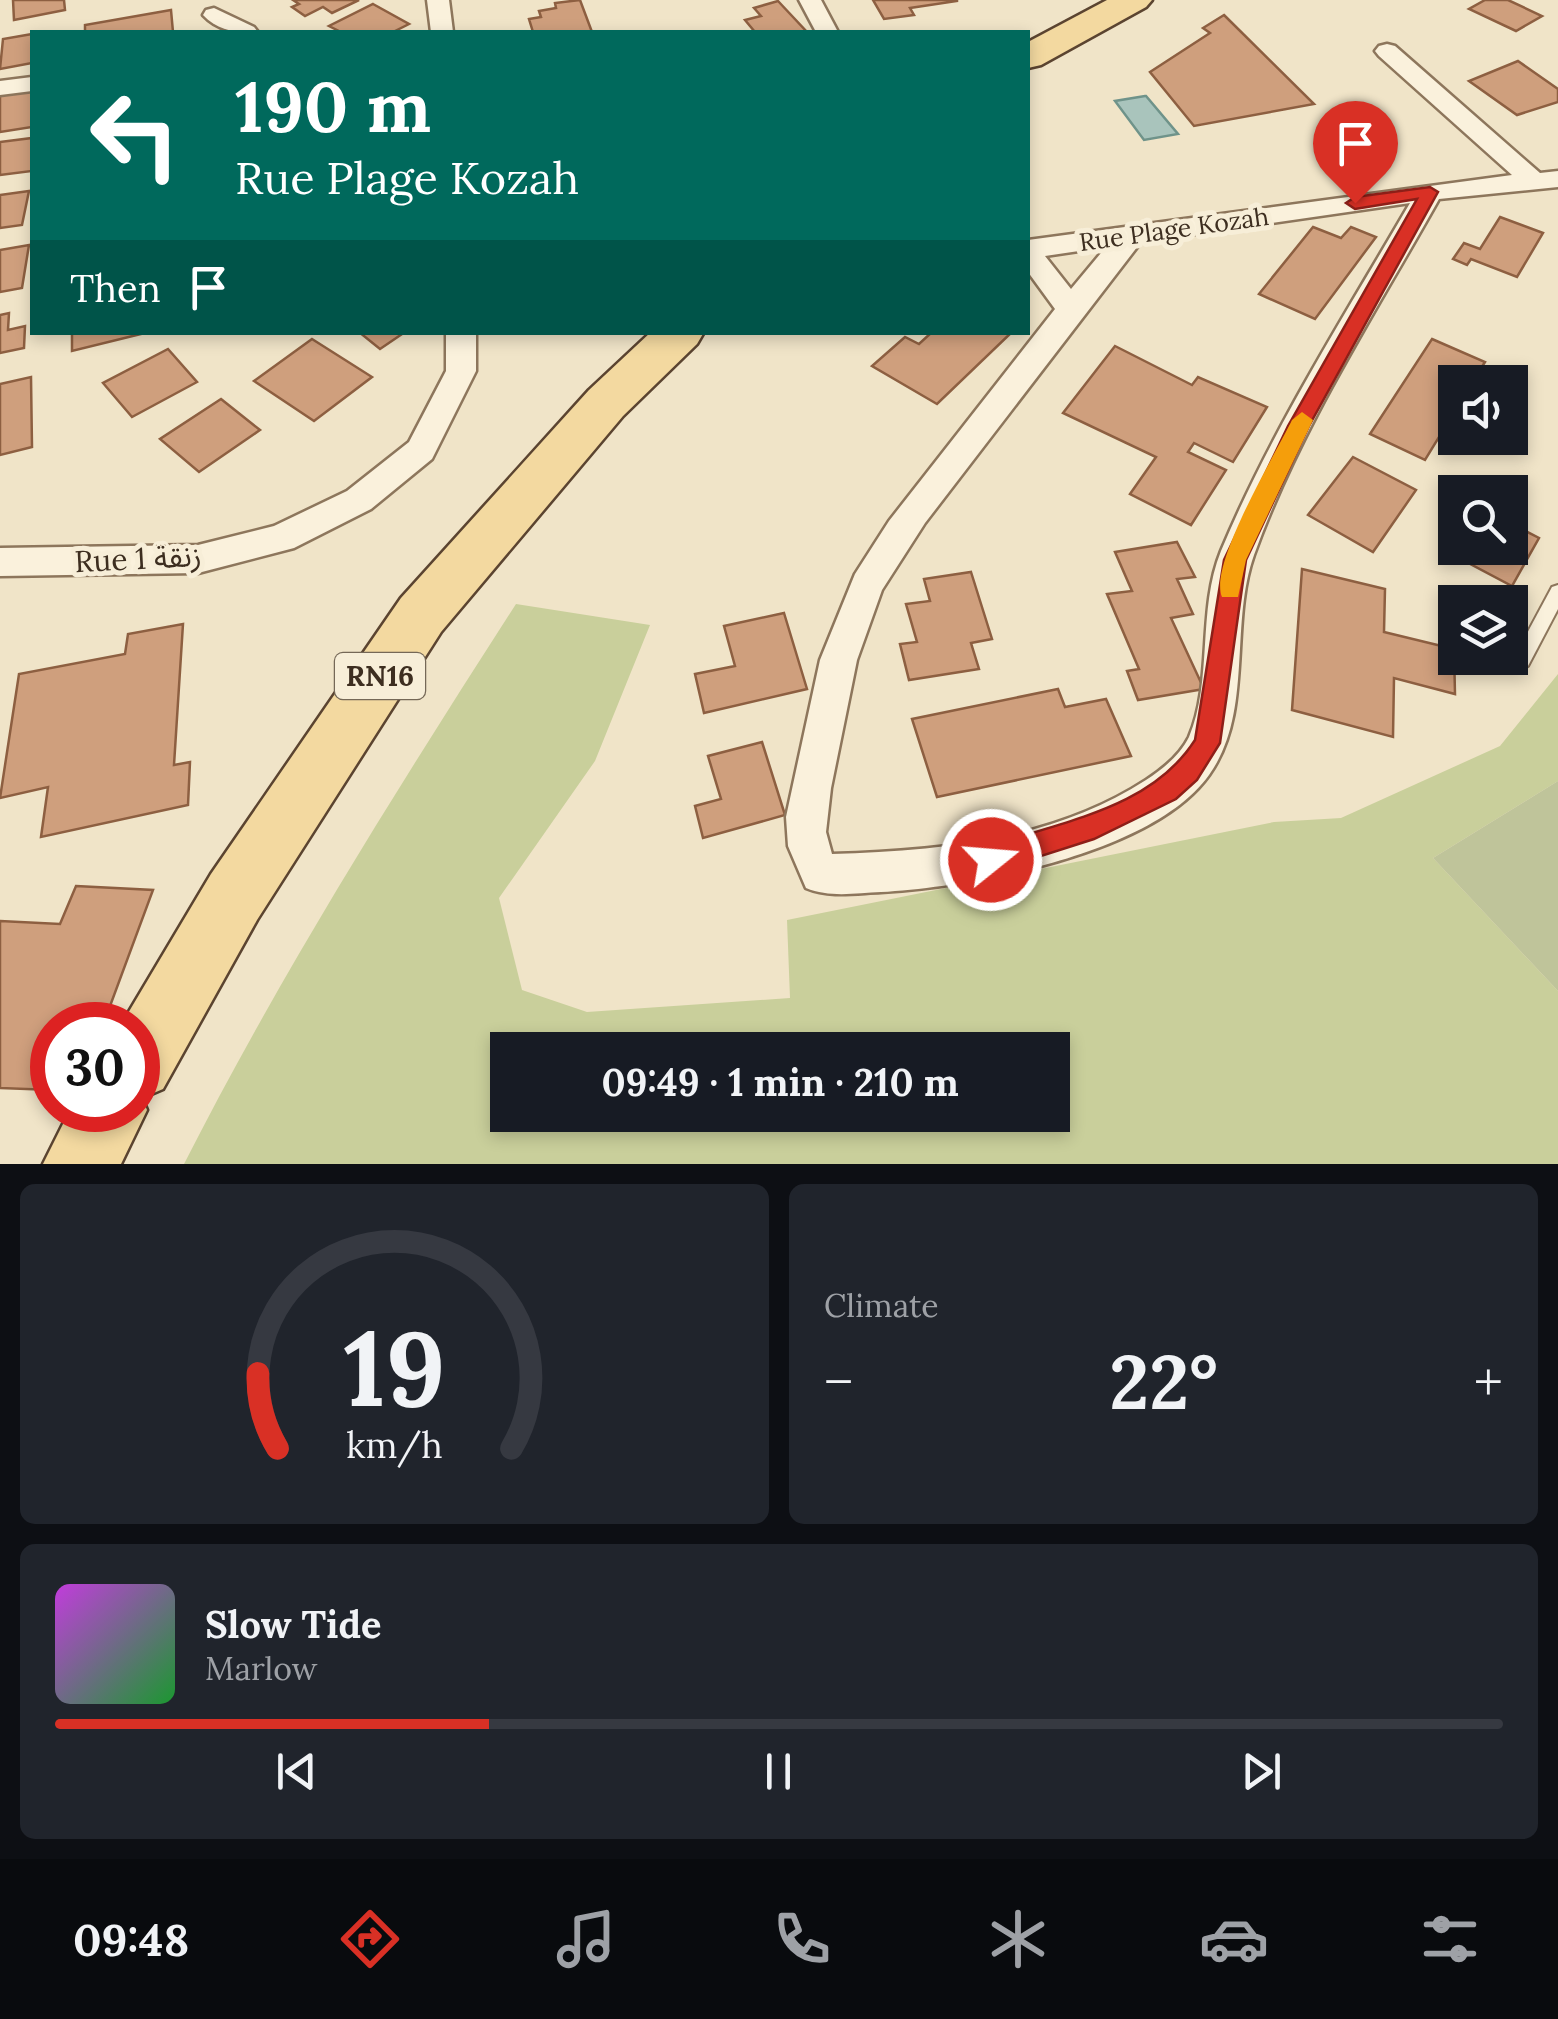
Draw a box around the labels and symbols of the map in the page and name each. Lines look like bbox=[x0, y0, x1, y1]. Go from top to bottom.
pin bbox=[1313, 101, 1398, 204]
street label: Rue Plage Kozah bbox=[1077, 200, 1271, 258]
street label: Rue 1 زنقة bbox=[73, 536, 203, 580]
road number: RN16 bbox=[335, 653, 425, 699]
position arrow bbox=[939, 808, 1043, 912]
speed limit sign: 30 bbox=[30, 1002, 160, 1132]

